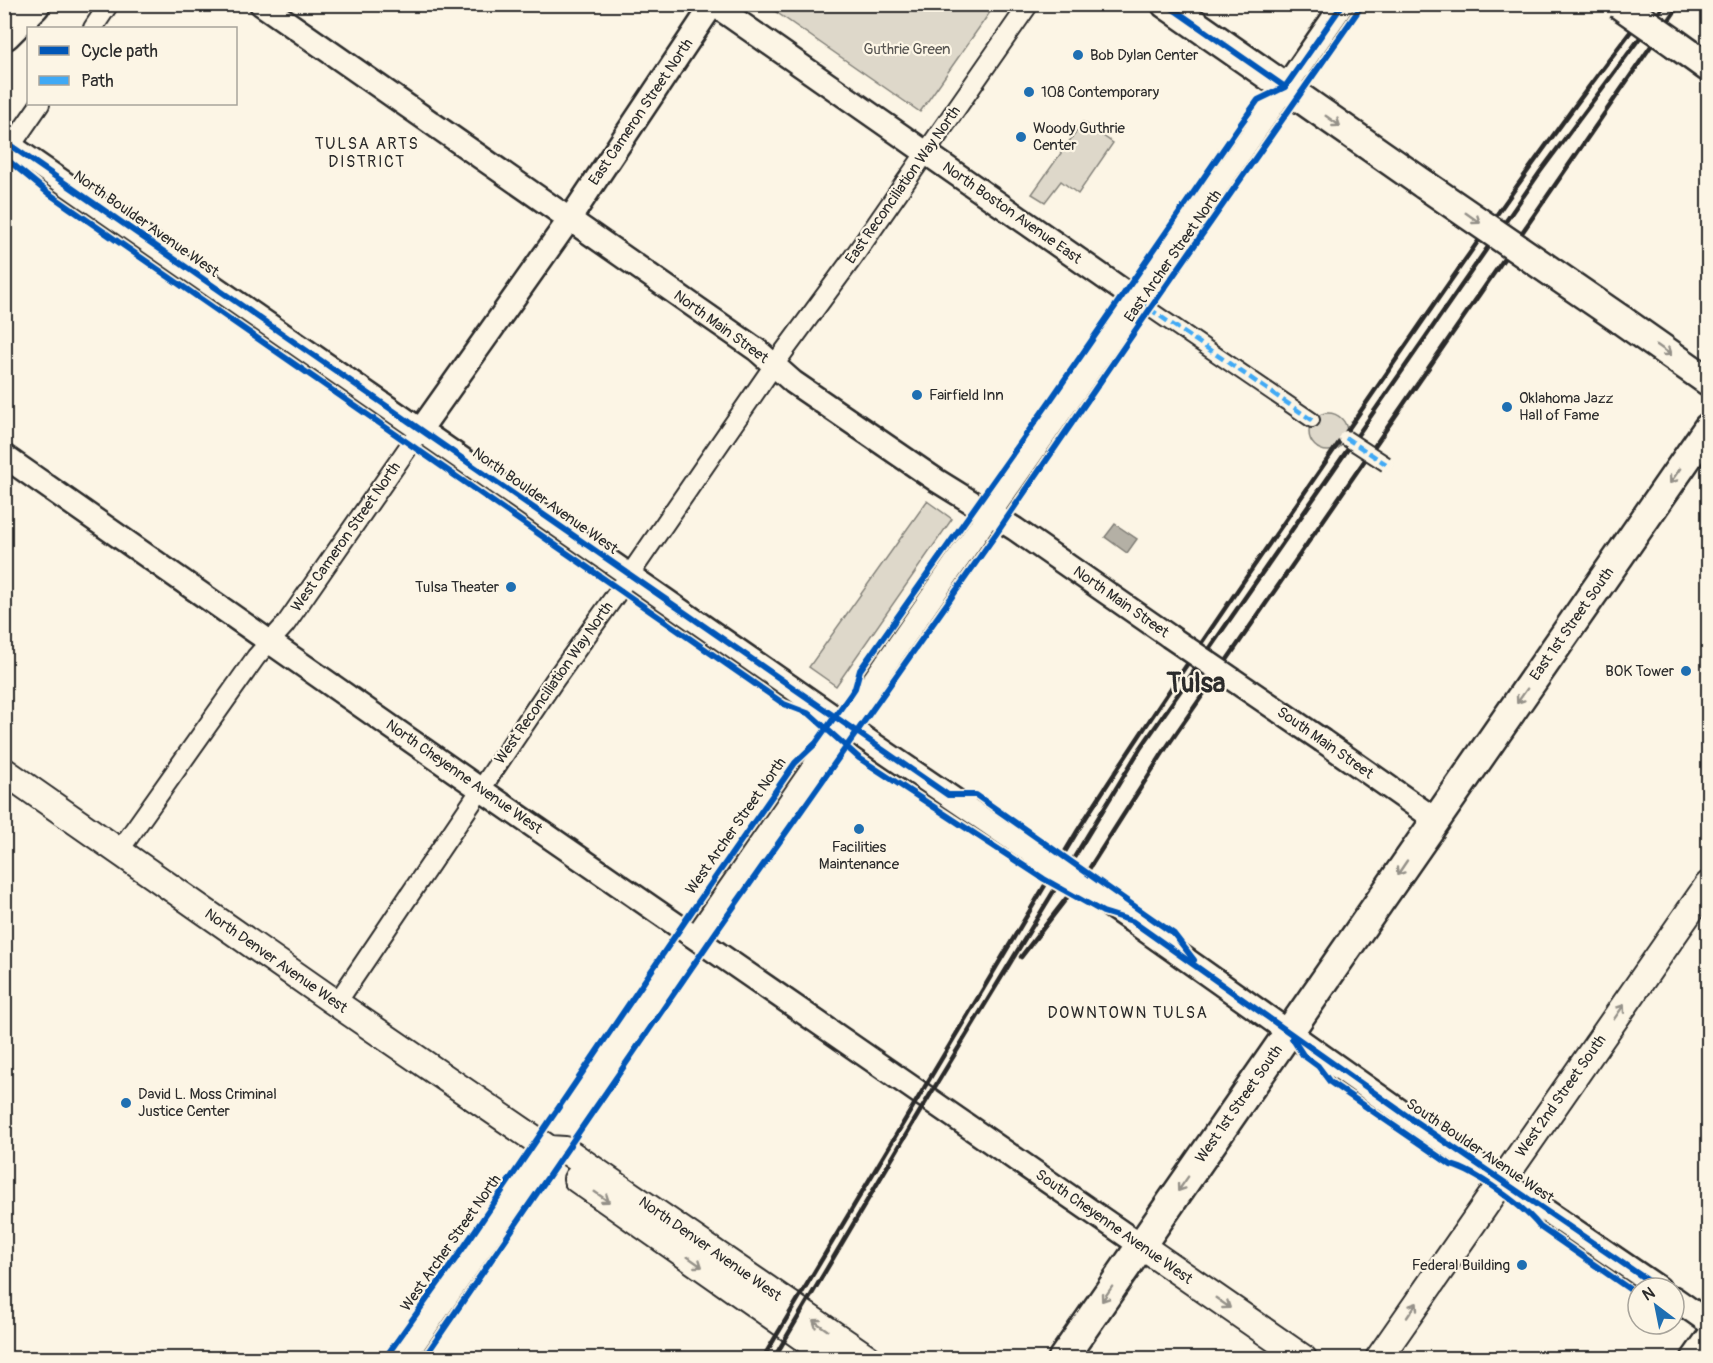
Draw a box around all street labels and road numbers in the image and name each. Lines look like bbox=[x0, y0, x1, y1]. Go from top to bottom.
street label: East Cameron Street North bbox=[585, 35, 697, 189]
street label: East Reconciliation Way North bbox=[841, 102, 965, 268]
street label: North Boston Avenue East bbox=[939, 158, 1086, 269]
street label: North Boulder Avenue West bbox=[70, 166, 223, 282]
street label: East Archer Street North bbox=[1120, 186, 1226, 326]
street label: North Main Street bbox=[670, 286, 773, 368]
street label: North Boulder Avenue West bbox=[469, 443, 622, 559]
street label: West Cameron Street North bbox=[287, 458, 405, 616]
street label: North Main Street bbox=[1069, 562, 1173, 643]
street label: East 1st Street South bbox=[1526, 564, 1618, 684]
street label: West Reconciliation Way North bbox=[491, 598, 617, 768]
street label: South Main Street bbox=[1273, 703, 1378, 784]
street label: North Cheyenne Avenue West bbox=[382, 716, 547, 839]
street label: West Archer Street North bbox=[682, 754, 790, 898]
street label: North Denver Avenue West bbox=[201, 904, 352, 1018]
street label: West 2nd Street South bbox=[1512, 1031, 1610, 1161]
street label: West 1st Street South bbox=[1191, 1041, 1287, 1167]
street label: South Boulder Avenue West bbox=[1402, 1094, 1558, 1208]
street label: South Cheyenne Avenue West bbox=[1032, 1165, 1197, 1289]
street label: West Archer Street North bbox=[397, 1171, 505, 1315]
street label: North Denver Avenue West bbox=[635, 1192, 786, 1306]

